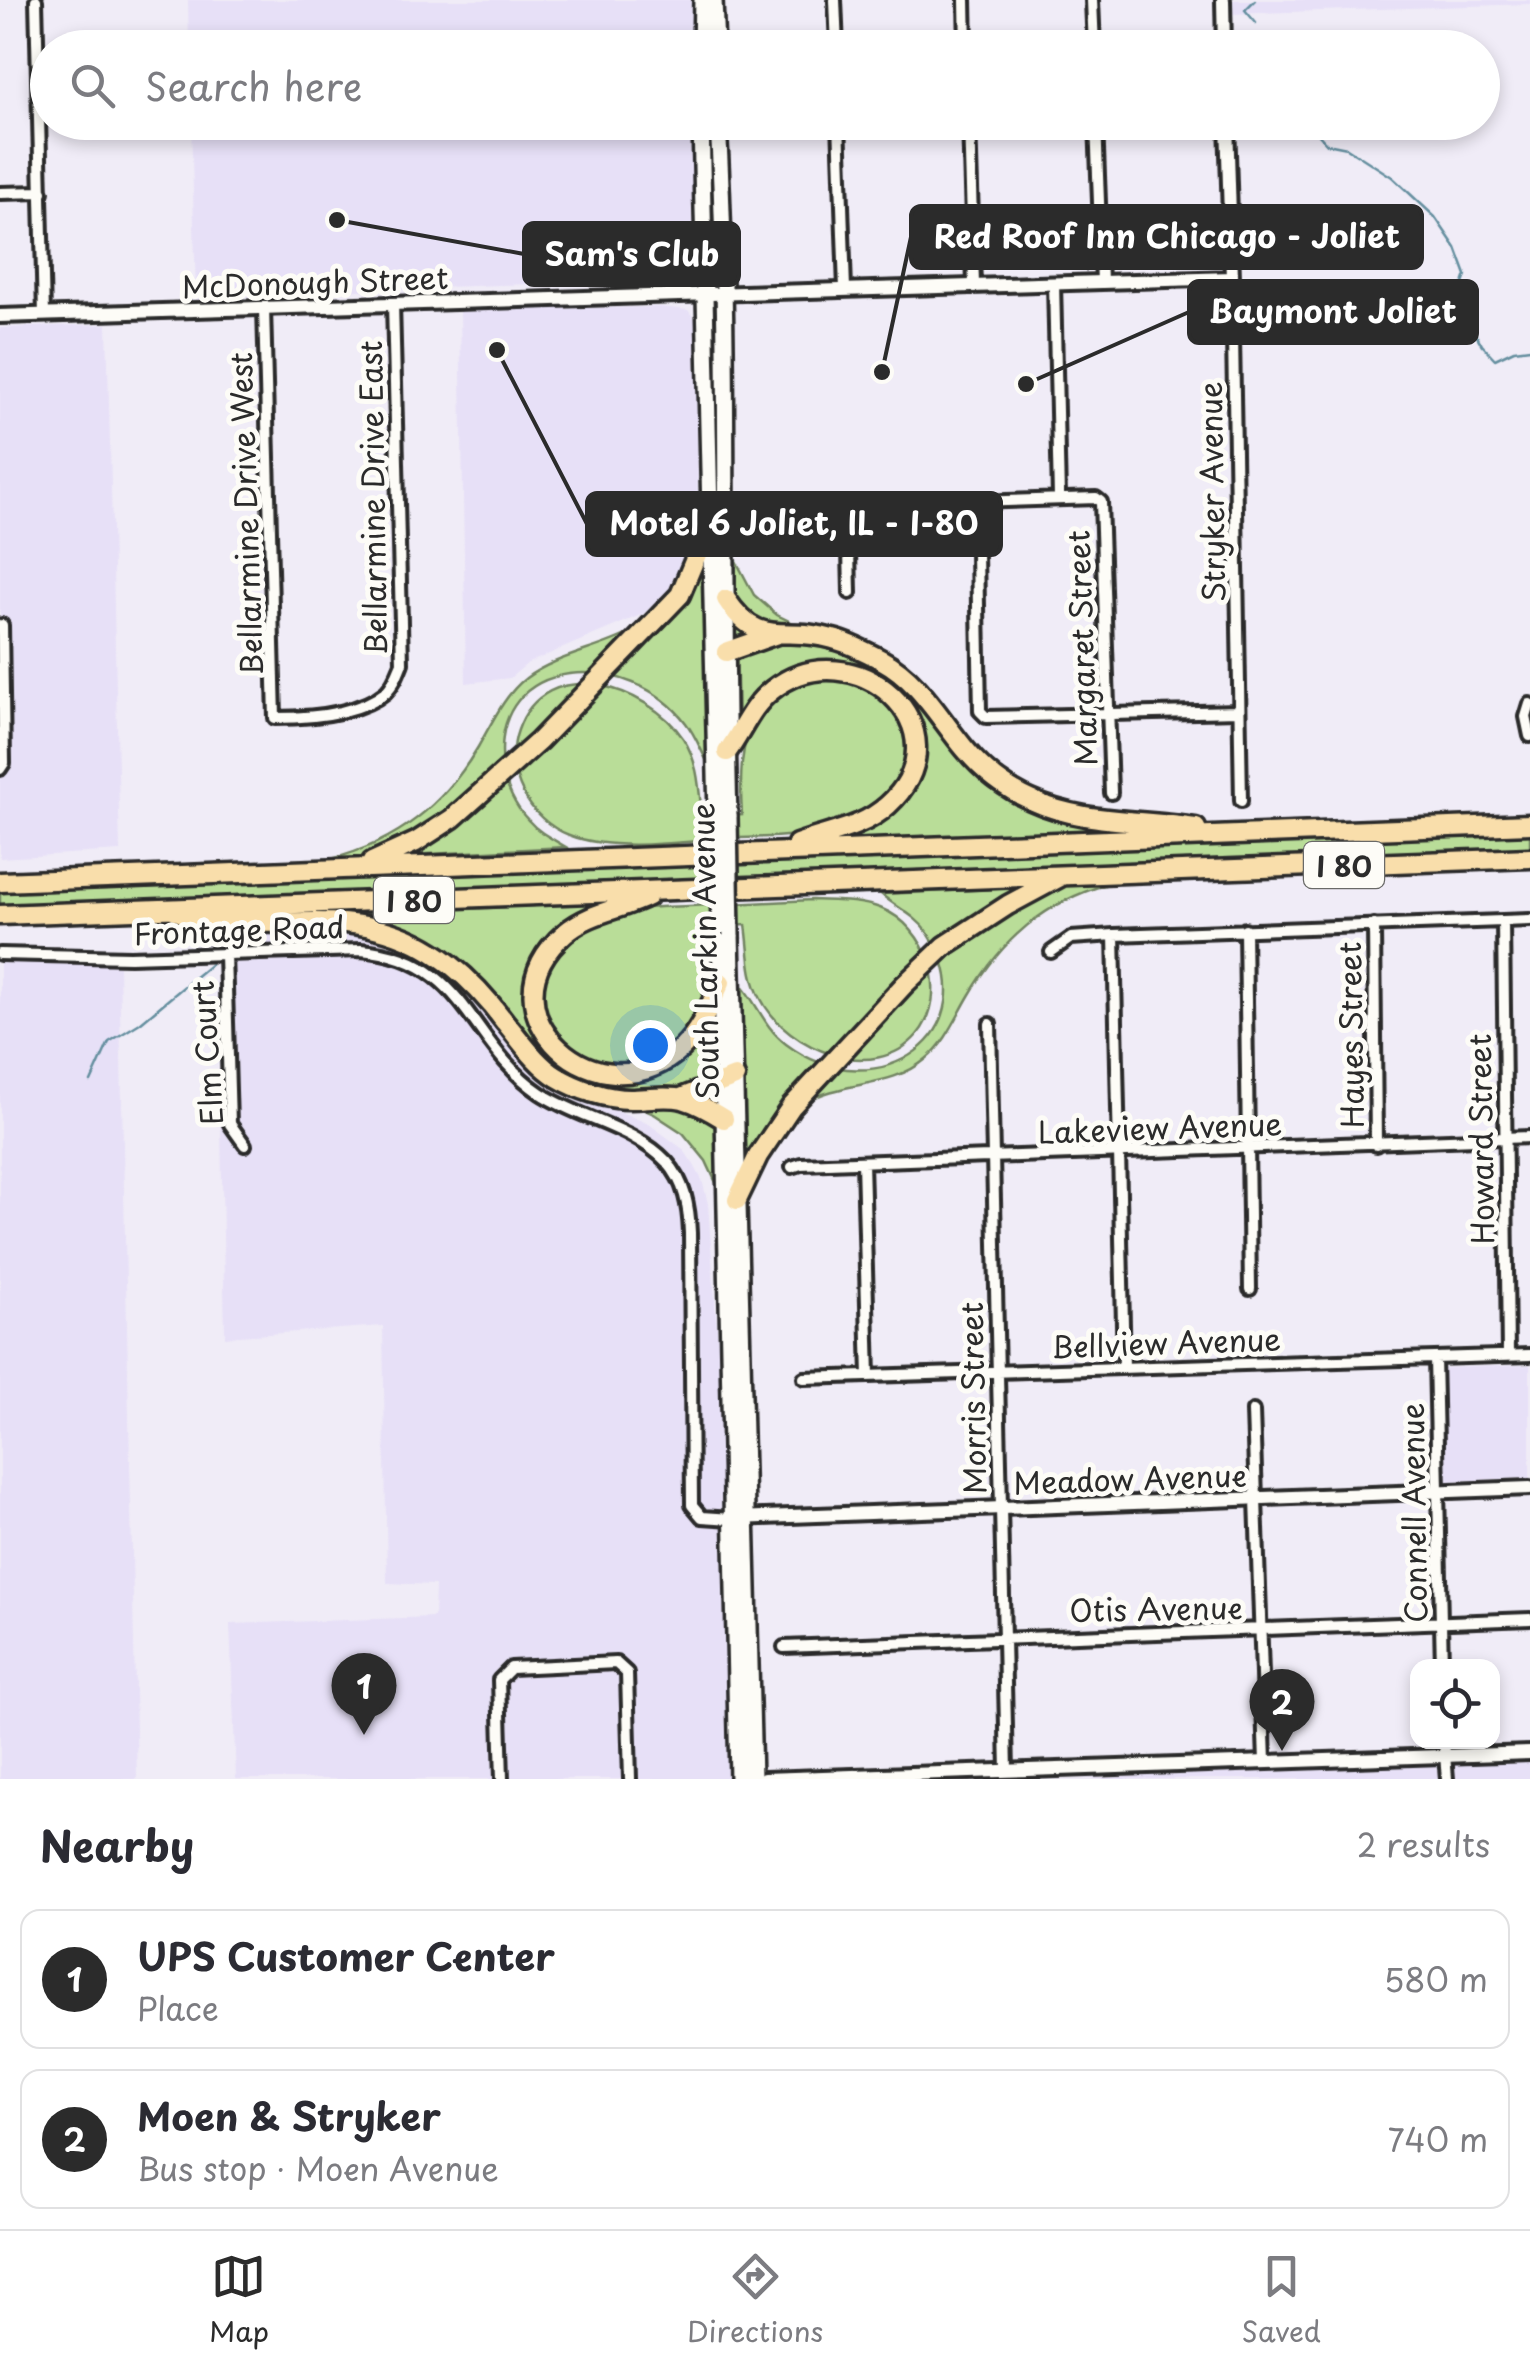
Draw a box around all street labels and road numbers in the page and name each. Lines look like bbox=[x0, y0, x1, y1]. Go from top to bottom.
street label: McDonough Street bbox=[181, 254, 449, 308]
street label: Bellarmine Drive East bbox=[347, 340, 397, 656]
street label: Bellarmine Drive West bbox=[217, 351, 273, 677]
street label: Stryker Avenue bbox=[1187, 381, 1235, 603]
street label: Margaret Street bbox=[1054, 529, 1108, 767]
street label: South Larkin Avenue bbox=[679, 802, 729, 1100]
road number: I 80 bbox=[1304, 842, 1384, 888]
road number: I 80 bbox=[374, 877, 454, 923]
street label: Frontage Road bbox=[133, 903, 345, 955]
street label: Hayes Street bbox=[1326, 941, 1374, 1129]
street label: Elm Court bbox=[179, 979, 233, 1127]
street label: Howard Street bbox=[1456, 1033, 1504, 1245]
street label: Lakeview Avenue bbox=[1037, 1100, 1283, 1154]
street label: Morris Street bbox=[948, 1301, 996, 1495]
street label: Bellview Avenue bbox=[1050, 1315, 1282, 1369]
street label: Connell Avenue bbox=[1389, 1403, 1437, 1623]
street label: Meadow Avenue bbox=[1013, 1451, 1247, 1505]
street label: Otis Avenue bbox=[1069, 1584, 1243, 1632]

